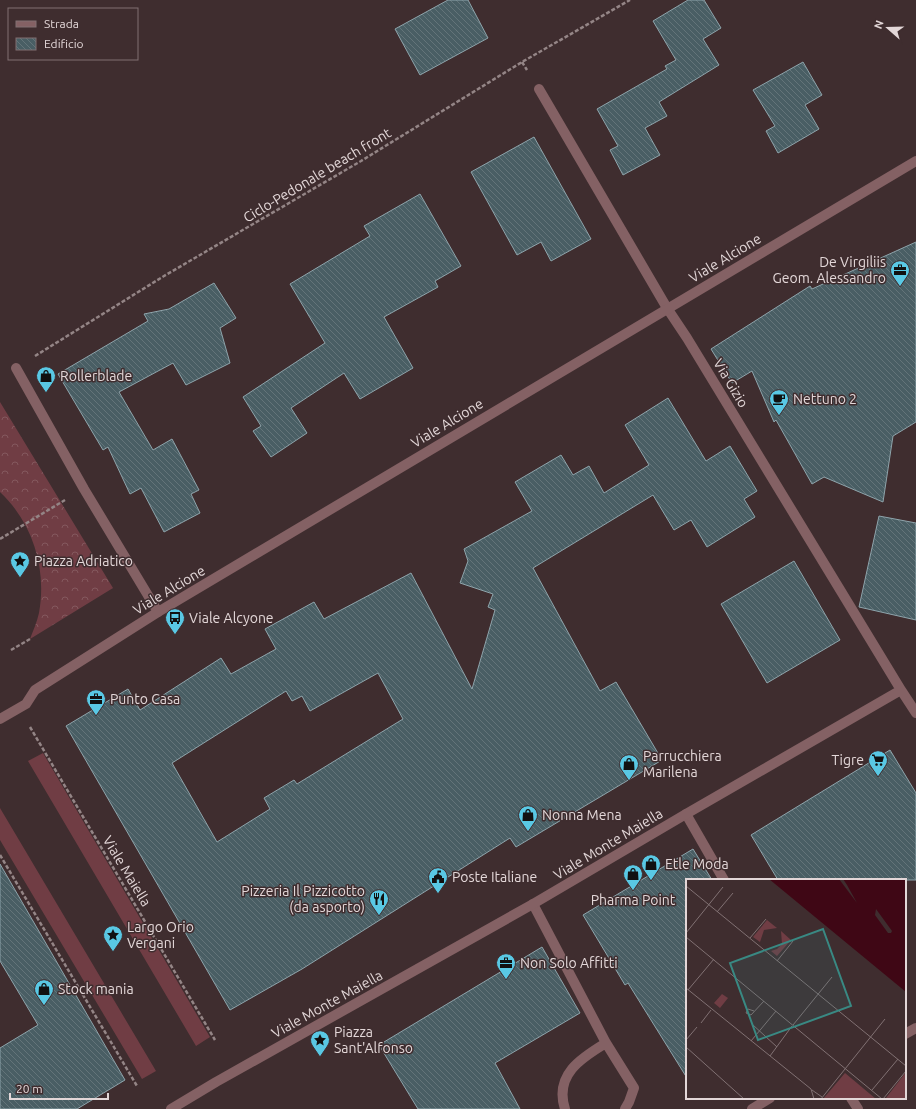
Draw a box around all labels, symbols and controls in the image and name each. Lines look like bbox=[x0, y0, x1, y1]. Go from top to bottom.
legend bbox=[8, 8, 138, 60]
north arrow bbox=[868, 8, 908, 48]
text: Strada bbox=[44, 17, 79, 30]
text: N bbox=[872, 19, 886, 30]
text: Edificio bbox=[44, 37, 84, 50]
street label: Ciclo-Pedonale beach front bbox=[240, 124, 394, 226]
street label: Viale Alcione bbox=[686, 230, 764, 286]
place label: De Virgiliis Geom. Alessandro bbox=[773, 254, 886, 286]
office icon: De Virgiliis Geom. Alessandro bbox=[889, 259, 911, 287]
street label: Via Gizio bbox=[710, 356, 752, 410]
shop icon: Rollerblade bbox=[35, 365, 57, 393]
place label: Rollerblade bbox=[60, 368, 132, 384]
cafe icon: Nettuno 2 bbox=[768, 388, 790, 416]
place label: Nettuno 2 bbox=[793, 391, 857, 407]
street label: Viale Alcione bbox=[408, 395, 486, 451]
place icon: Piazza Adriatico bbox=[9, 550, 31, 578]
place label: Piazza Adriatico bbox=[34, 553, 133, 569]
street label: Viale Alcione bbox=[130, 562, 208, 618]
bus stop icon: Viale Alcyone bbox=[164, 607, 186, 635]
place label: Viale Alcyone bbox=[189, 610, 274, 626]
office icon: Punto Casa bbox=[85, 688, 107, 716]
place label: Punto Casa bbox=[110, 691, 180, 707]
place label: Parrucchiera Marilena bbox=[643, 748, 722, 780]
supermarket icon: Tigre bbox=[867, 749, 889, 777]
place label: Tigre bbox=[831, 752, 864, 768]
shop icon: Parrucchiera Marilena bbox=[618, 753, 640, 781]
shop icon: Nonna Mena bbox=[517, 804, 539, 832]
street label: Viale Monte Maiella bbox=[551, 805, 665, 883]
place label: Nonna Mena bbox=[542, 807, 622, 823]
street label: Viale Maiella bbox=[100, 833, 154, 909]
shop icon: Etle Moda bbox=[640, 853, 662, 881]
place label: Etle Moda bbox=[665, 856, 729, 872]
shop icon: Pharma Point bbox=[622, 863, 644, 891]
public building icon: Poste Italiane bbox=[427, 866, 449, 894]
place label: Poste Italiane bbox=[452, 869, 537, 885]
inset map bbox=[686, 879, 906, 1099]
place label: Pizzeria Il Pizzicotto (da asporto) bbox=[241, 883, 365, 915]
restaurant icon: Pizzeria Il Pizzicotto (da asporto) bbox=[368, 888, 390, 916]
place label: Pharma Point bbox=[591, 892, 676, 908]
place label: Largo Orio Vergani bbox=[127, 919, 194, 951]
place icon: Largo Orio Vergani bbox=[102, 924, 124, 952]
office icon: Non Solo Affitti bbox=[495, 952, 517, 980]
place label: Non Solo Affitti bbox=[520, 955, 618, 971]
street label: Viale Monte Maiella bbox=[269, 967, 385, 1041]
shop icon: Stock mania bbox=[33, 978, 55, 1006]
place label: Stock mania bbox=[58, 981, 134, 997]
place label: Piazza Sant'Alfonso bbox=[334, 1024, 413, 1056]
place icon: Piazza Sant'Alfonso bbox=[309, 1029, 331, 1057]
scale bar bbox=[10, 1075, 108, 1101]
text: 20 m bbox=[16, 1082, 43, 1095]

